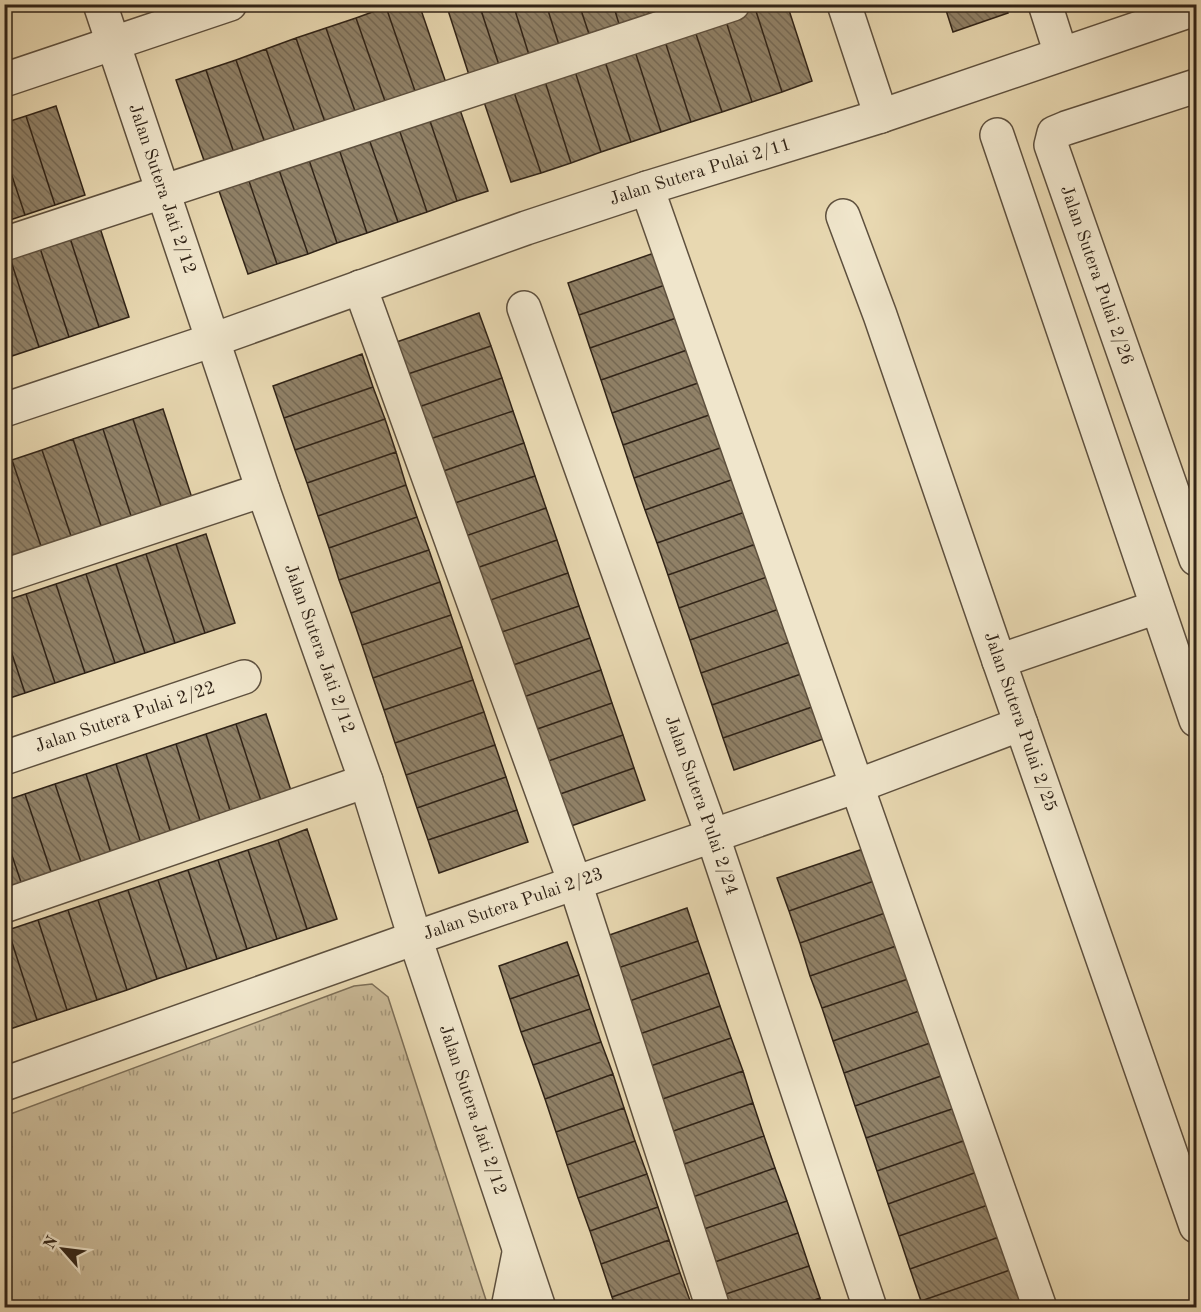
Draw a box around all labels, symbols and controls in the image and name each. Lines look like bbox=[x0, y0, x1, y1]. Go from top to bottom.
street label: Jalan Sutera Jati 2/12 bbox=[125, 102, 199, 276]
street label: Jalan Sutera Pulai 2/11 bbox=[607, 135, 793, 209]
street label: Jalan Sutera Pulai 2/26 bbox=[1057, 183, 1136, 367]
street label: Jalan Sutera Jati 2/12 bbox=[281, 562, 357, 736]
street label: Jalan Sutera Pulai 2/25 bbox=[981, 630, 1060, 814]
street label: Jalan Sutera Pulai 2/22 bbox=[33, 678, 218, 756]
street label: Jalan Sutera Pulai 2/24 bbox=[661, 713, 741, 897]
street label: Jalan Sutera Pulai 2/23 bbox=[421, 865, 605, 943]
street label: Jalan Sutera Jati 2/12 bbox=[436, 1022, 509, 1197]
north arrow bbox=[33, 1219, 93, 1279]
text: N bbox=[42, 1233, 62, 1252]

